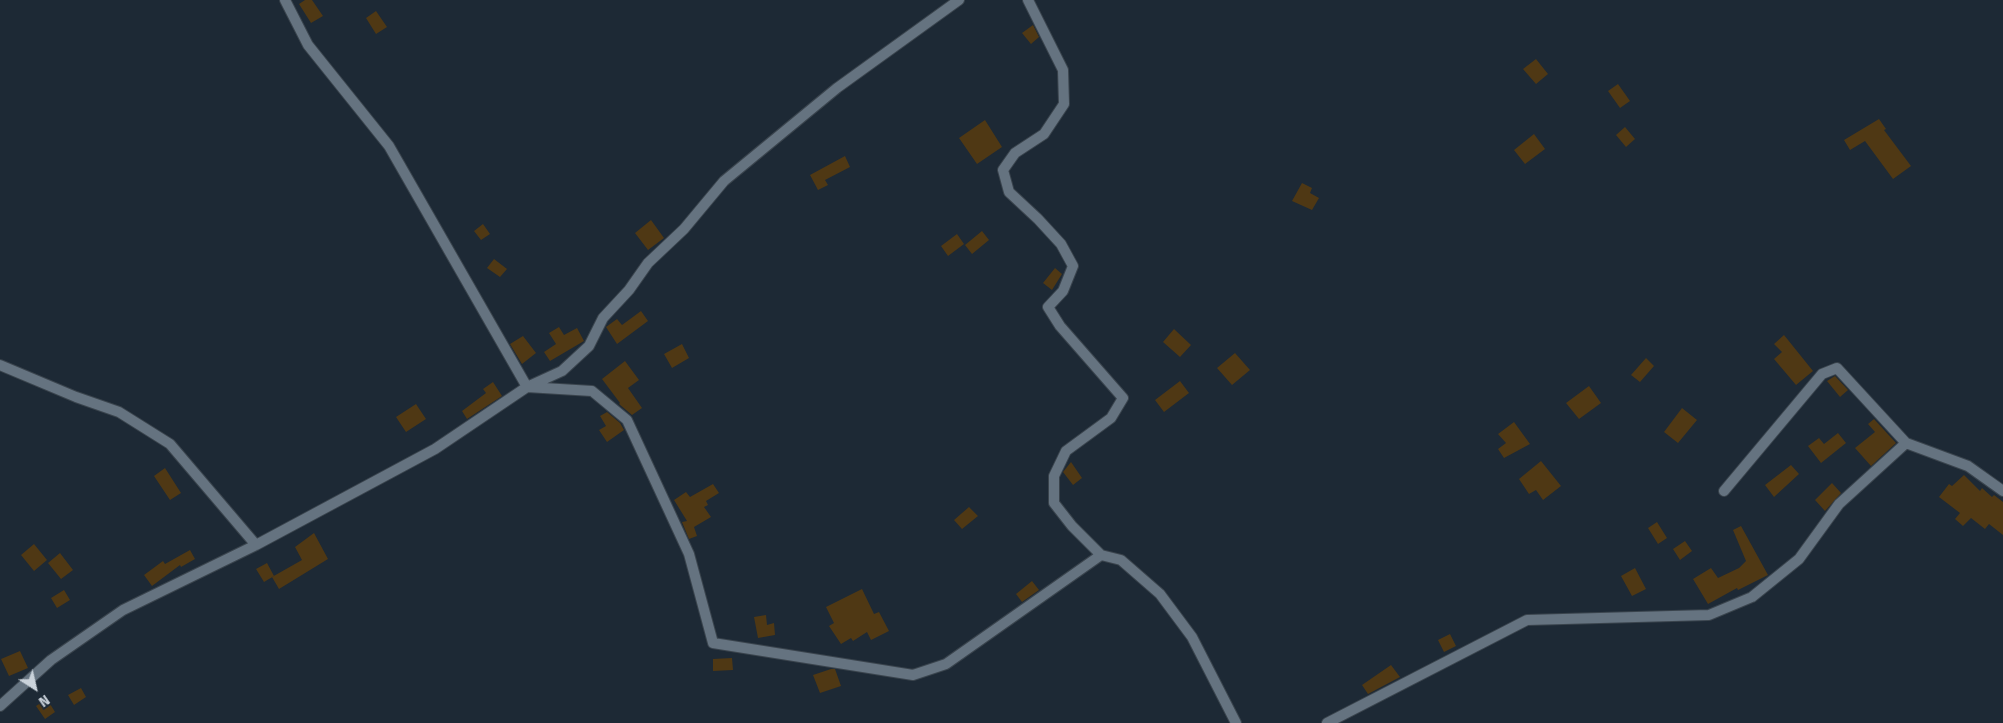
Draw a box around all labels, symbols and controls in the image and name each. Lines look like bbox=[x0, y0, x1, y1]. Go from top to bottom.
north arrow bbox=[10, 663, 60, 713]
text: N bbox=[35, 691, 53, 710]

